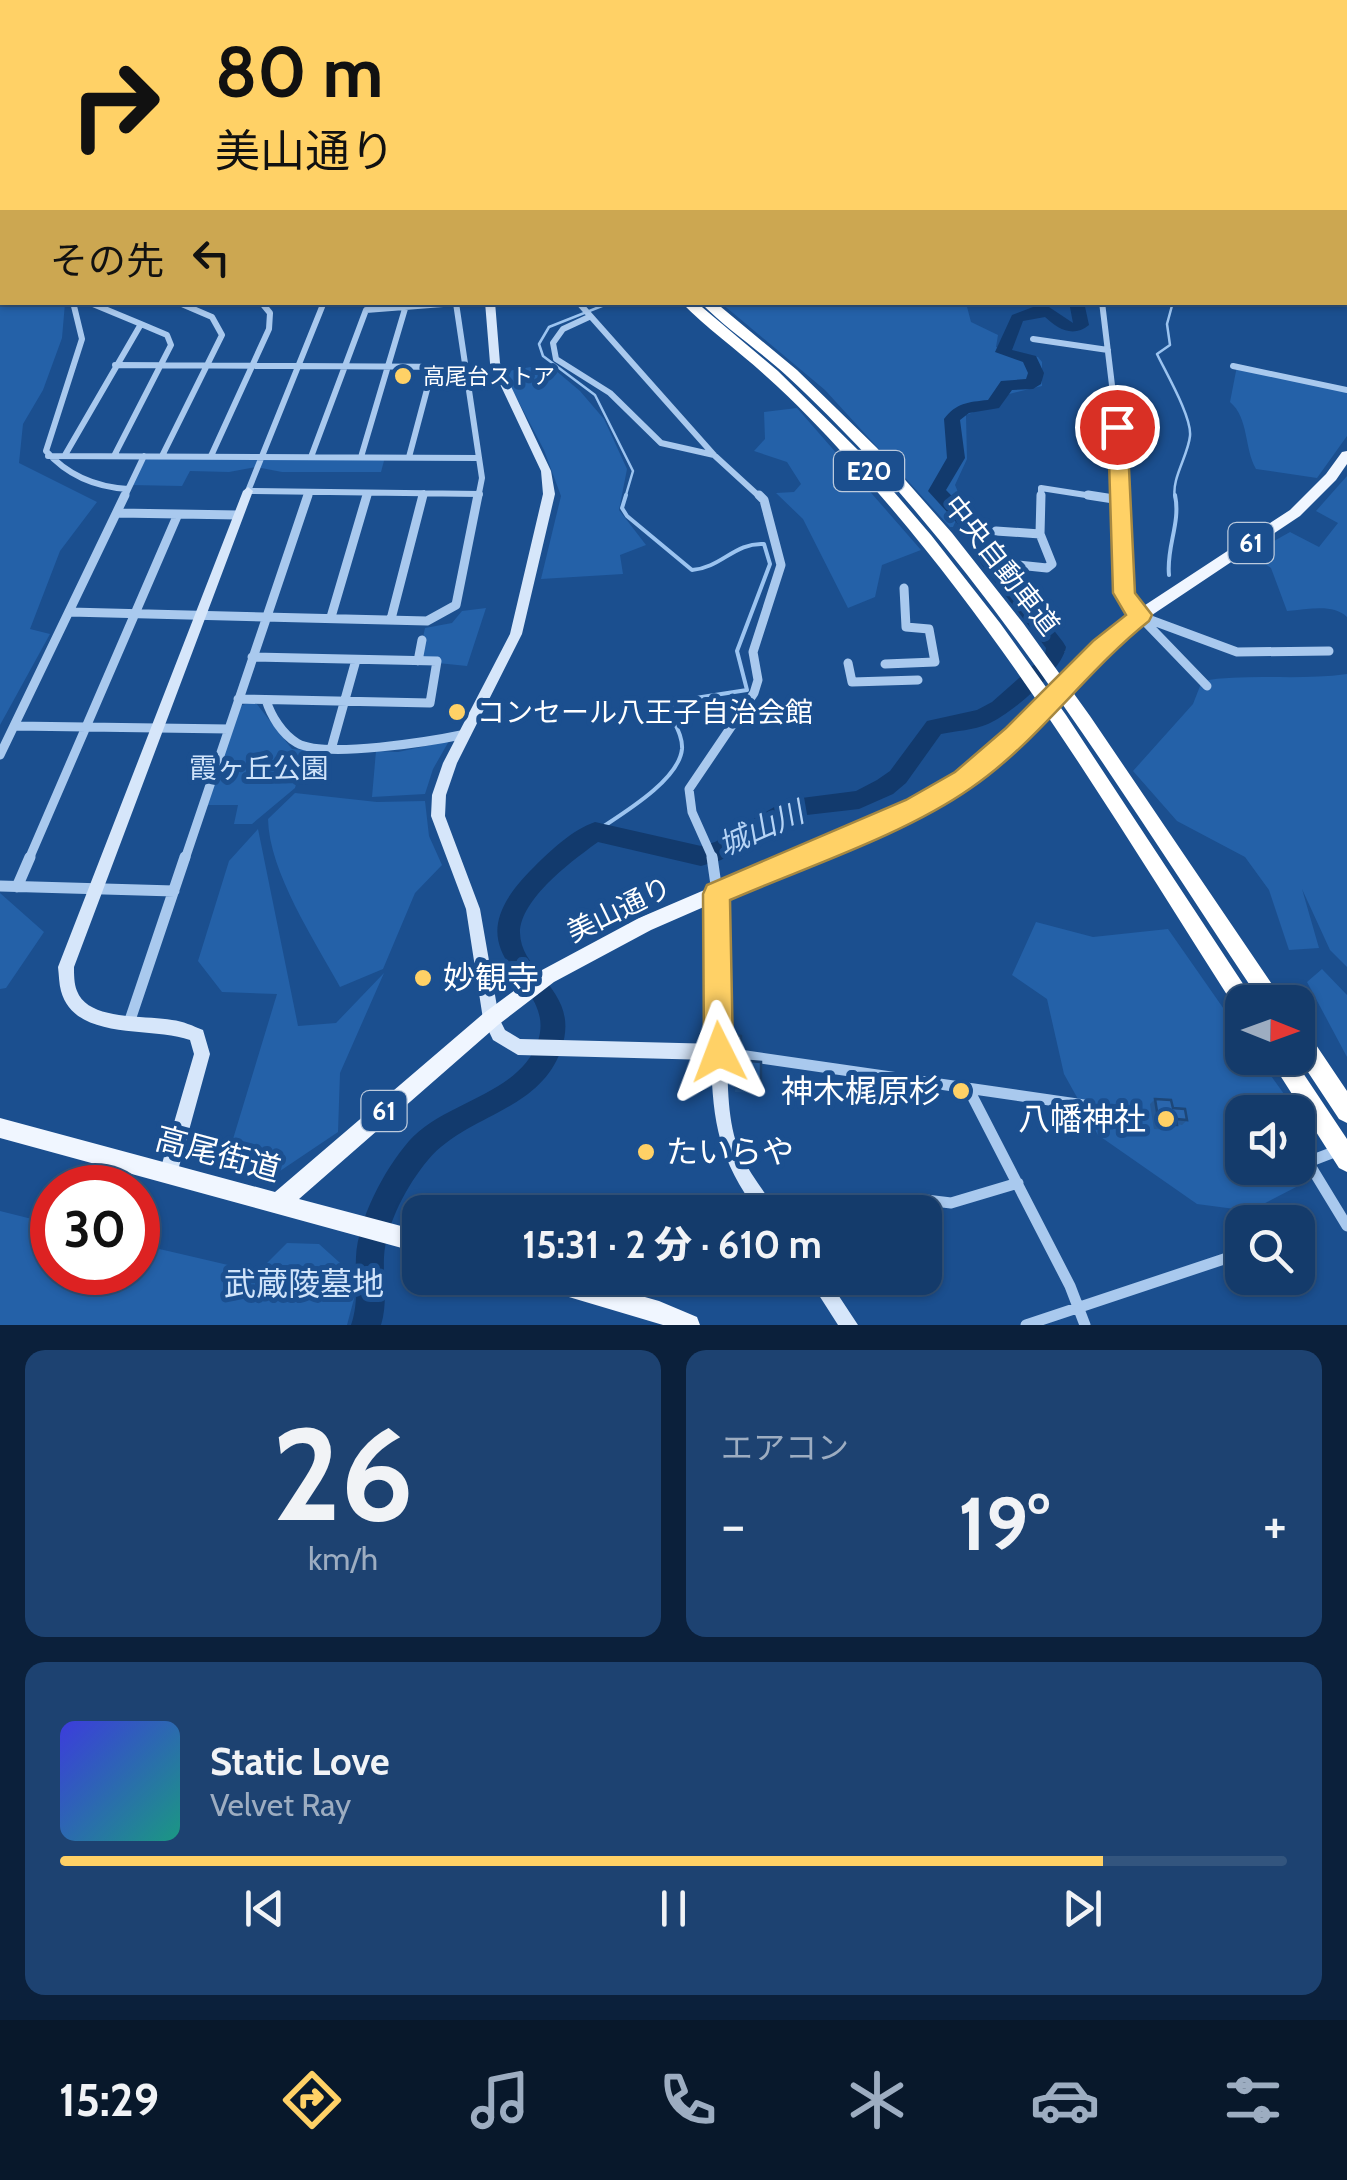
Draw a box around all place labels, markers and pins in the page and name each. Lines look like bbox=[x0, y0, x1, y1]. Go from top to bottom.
place label: 高尾台ストア bbox=[423, 363, 555, 390]
marker: 高尾台ストア bbox=[392, 365, 414, 387]
pin bbox=[1075, 385, 1160, 470]
place label: コンセール八王子自治会館 bbox=[477, 695, 813, 729]
marker: コンセール八王子自治会館 bbox=[446, 701, 468, 723]
place label: 妙観寺 bbox=[443, 958, 539, 997]
marker: 妙観寺 bbox=[412, 967, 434, 989]
place label: 神木梶原杉 bbox=[781, 1071, 941, 1110]
marker: 神木梶原杉 bbox=[950, 1080, 972, 1102]
place label: 八幡神社 bbox=[1018, 1099, 1146, 1138]
marker: 八幡神社 bbox=[1155, 1108, 1177, 1130]
place label: たいらや bbox=[666, 1132, 794, 1171]
marker: たいらや bbox=[635, 1141, 657, 1163]

